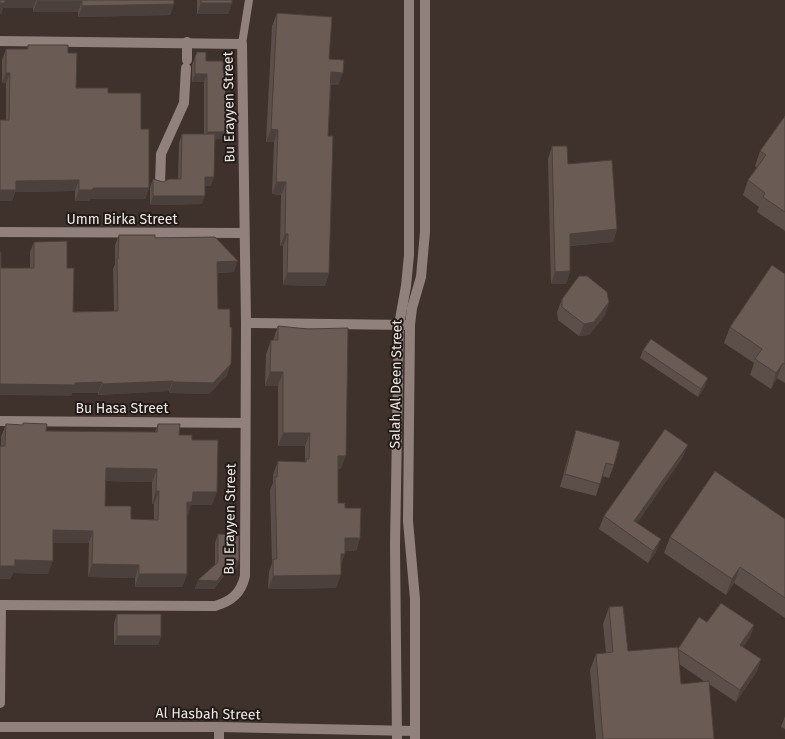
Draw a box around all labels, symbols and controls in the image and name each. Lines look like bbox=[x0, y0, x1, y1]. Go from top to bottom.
street label: Bu Erayyen Street bbox=[220, 50, 238, 163]
street label: Umm Birka Street bbox=[66, 211, 178, 228]
street label: Salah Al Deen Street bbox=[386, 319, 406, 448]
street label: Bu Hasa Street bbox=[75, 400, 169, 417]
street label: Bu Erayyen Street bbox=[221, 462, 239, 575]
street label: Al Hasbah Street bbox=[155, 705, 262, 723]

